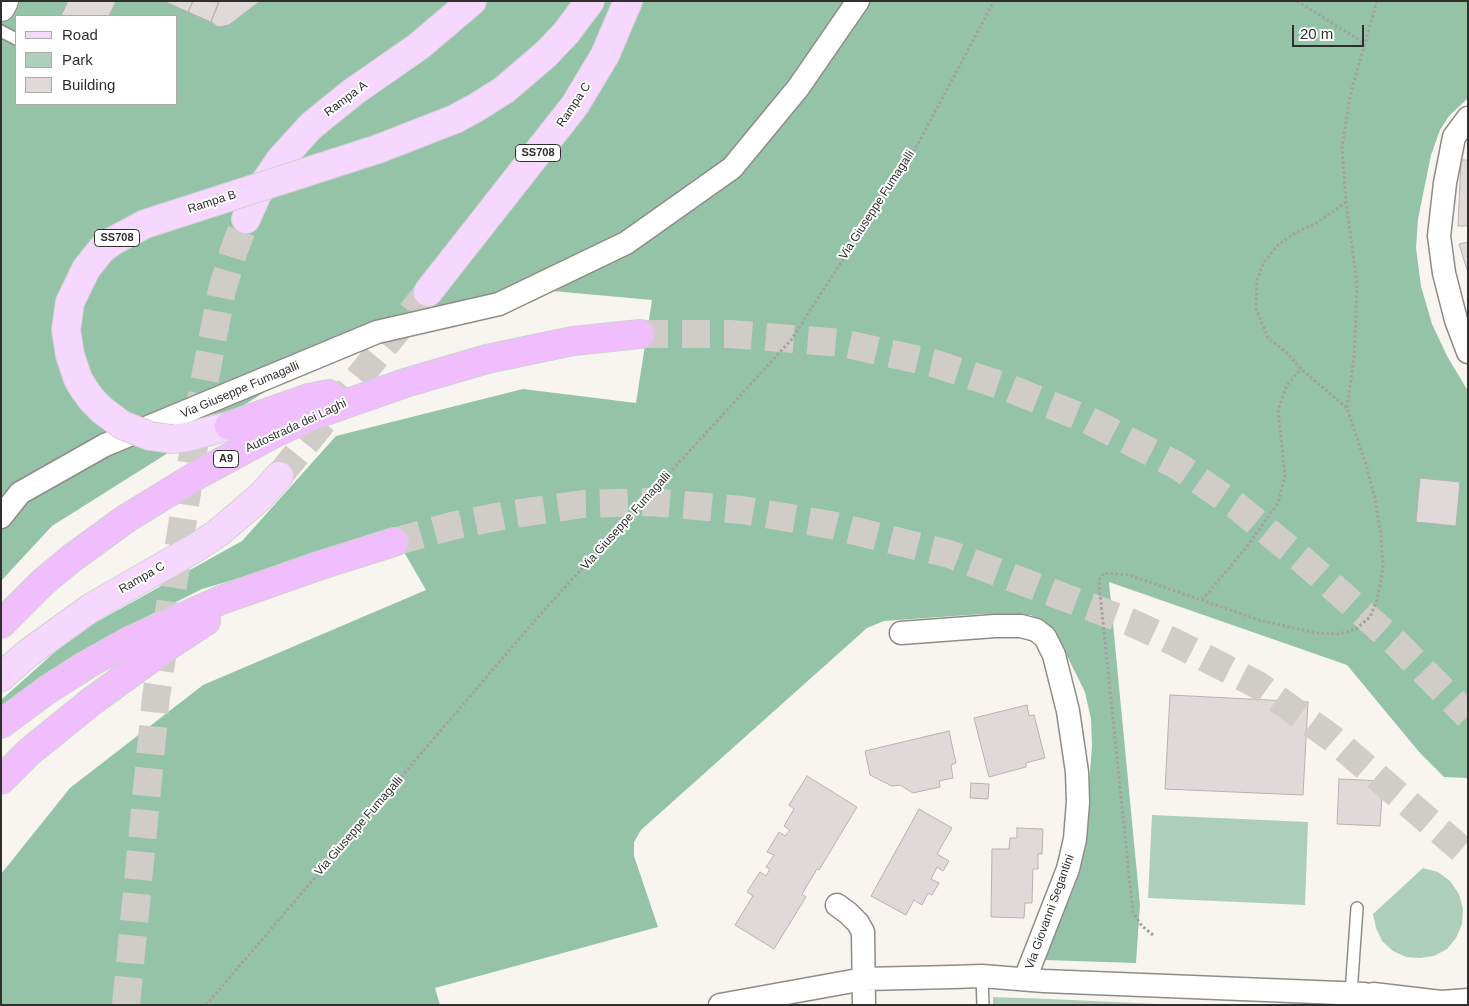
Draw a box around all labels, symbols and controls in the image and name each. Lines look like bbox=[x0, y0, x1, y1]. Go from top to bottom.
legend bbox=[15, 15, 178, 105]
scale bar bbox=[1294, 15, 1366, 47]
text: 20 m bbox=[1300, 25, 1333, 42]
text: Road bbox=[62, 26, 98, 43]
text: Park bbox=[62, 51, 93, 68]
text: Building bbox=[62, 76, 115, 93]
street label: Rampa A bbox=[322, 78, 370, 120]
street label: Rampa C bbox=[554, 80, 594, 130]
road number: SS708 bbox=[516, 144, 560, 162]
street label: Via Giuseppe Fumagalli bbox=[836, 148, 918, 262]
street label: Rampa B bbox=[186, 187, 238, 217]
road number: SS708 bbox=[94, 230, 140, 247]
street label: Via Giuseppe Fumagalli bbox=[179, 359, 301, 421]
street label: Autostrada dei Laghi bbox=[243, 396, 349, 456]
road number: A9 bbox=[214, 450, 238, 468]
street label: Via Giuseppe Fumagalli bbox=[578, 469, 674, 573]
street label: Rampa C bbox=[116, 559, 168, 597]
street label: Via Giuseppe Fumagalli bbox=[312, 773, 406, 879]
street label: Via Giovanni Segantini bbox=[1023, 853, 1077, 971]

